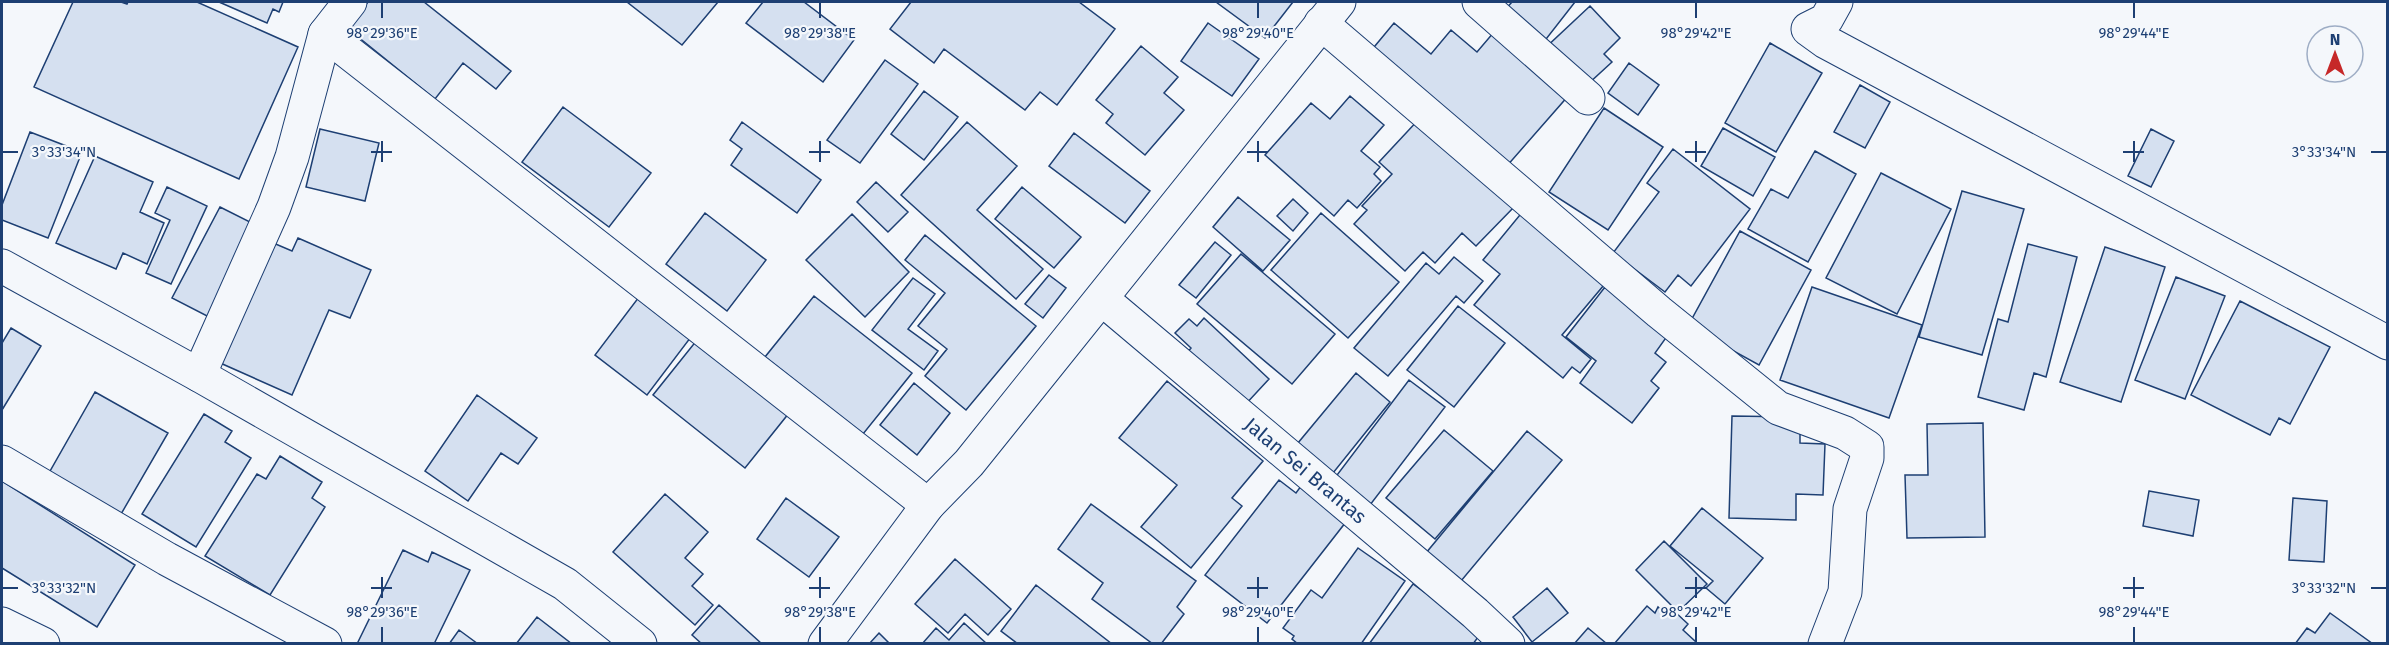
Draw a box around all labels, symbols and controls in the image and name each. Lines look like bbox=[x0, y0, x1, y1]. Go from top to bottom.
text: 98°29'36"E bbox=[346, 24, 418, 42]
text: 98°29'38"E bbox=[784, 24, 856, 42]
text: 98°29'40"E bbox=[1222, 24, 1294, 42]
text: 98°29'42"E bbox=[1661, 24, 1731, 42]
text: 98°29'44"E bbox=[2098, 24, 2170, 42]
north arrow bbox=[2305, 24, 2365, 84]
text: N bbox=[2330, 30, 2340, 49]
text: 3°33'34"N bbox=[32, 143, 96, 161]
text: 3°33'34"N bbox=[2292, 143, 2356, 161]
street label: Jalan Sei Brantas bbox=[1240, 412, 1371, 529]
text: 3°33'32"N bbox=[32, 579, 96, 597]
text: 3°33'32"N bbox=[2292, 579, 2356, 597]
text: 98°29'36"E bbox=[346, 603, 418, 621]
text: 98°29'38"E bbox=[784, 603, 856, 621]
text: 98°29'40"E bbox=[1222, 603, 1294, 621]
text: 98°29'42"E bbox=[1661, 603, 1731, 621]
text: 98°29'44"E bbox=[2098, 603, 2170, 621]

